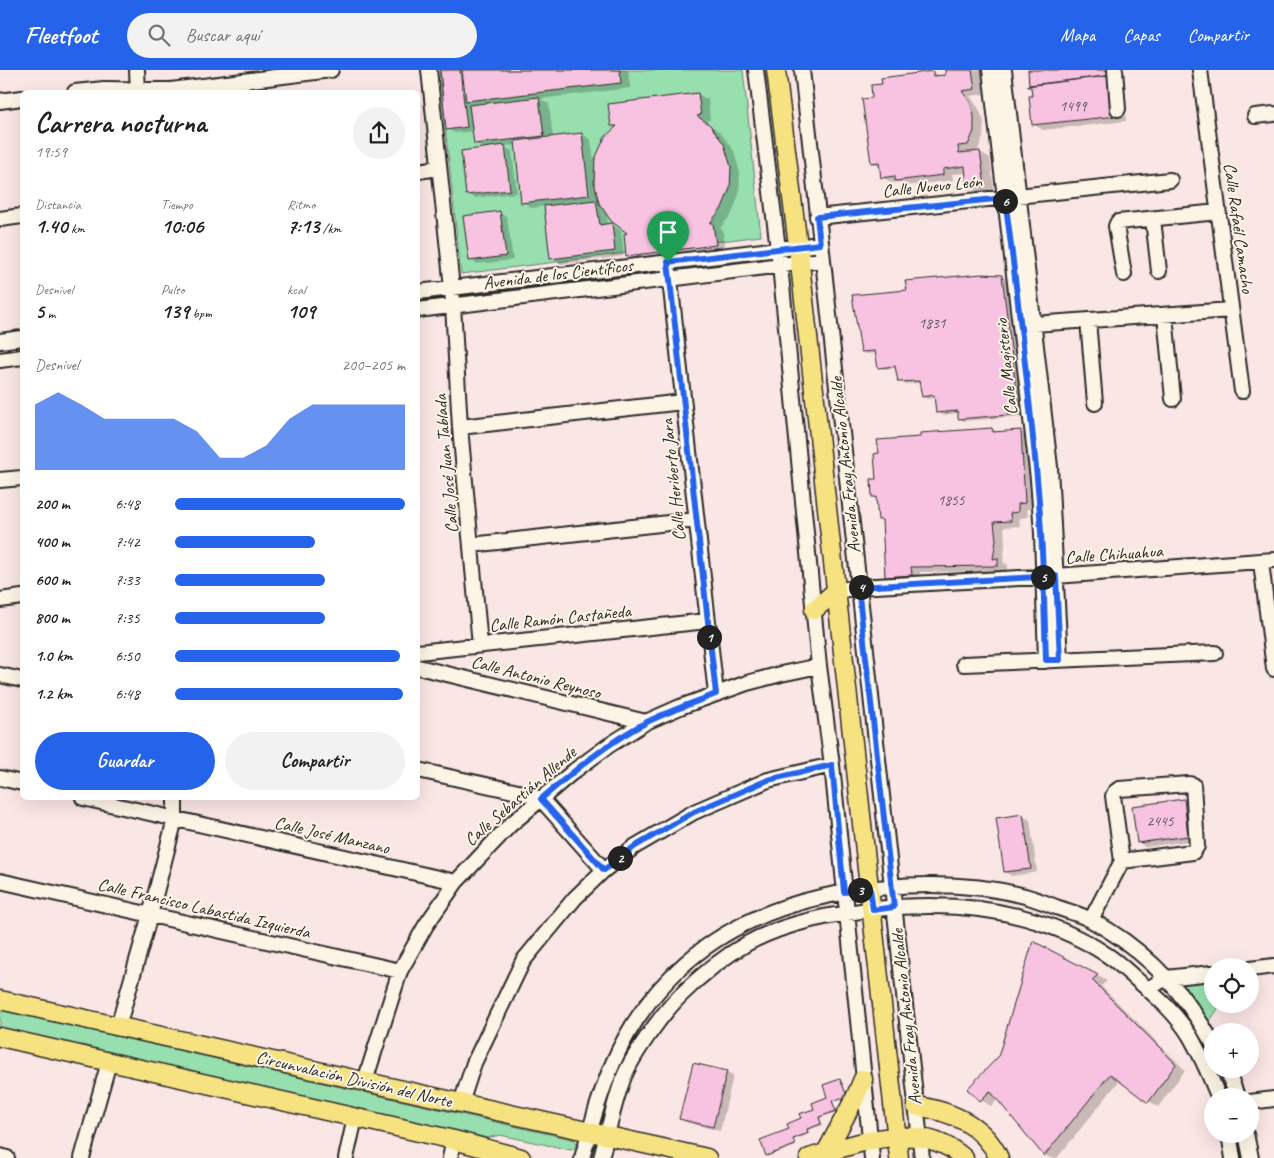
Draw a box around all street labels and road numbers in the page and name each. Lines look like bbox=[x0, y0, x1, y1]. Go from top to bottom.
street label: Calle Rafaél Camacho bbox=[1219, 161, 1259, 296]
street label: Calle Nuevo León bbox=[881, 170, 984, 202]
street label: Avenida de los Científicos bbox=[482, 254, 636, 294]
street label: Calle Magisterio bbox=[990, 316, 1022, 416]
street label: Avenida Fray Antonio Alcalde bbox=[825, 375, 865, 554]
street label: Calle José Juan Tablada bbox=[429, 392, 463, 534]
street label: Calle Heriberto Jara bbox=[655, 416, 690, 542]
street label: Calle Chihuahua bbox=[1064, 540, 1165, 568]
street label: Calle Ramón Castañeda bbox=[488, 599, 633, 636]
street label: Calle Antonio Reynoso bbox=[469, 650, 605, 704]
street label: Calle Sebastián Allende bbox=[460, 741, 581, 850]
street label: Calle José Manzano bbox=[272, 811, 393, 859]
street label: Calle Francisco Labastida Izquierda bbox=[96, 873, 314, 943]
street label: Avenida Fray Antonio Alcalde bbox=[886, 927, 926, 1106]
street label: Circunvalación División del Norte bbox=[254, 1046, 455, 1112]

